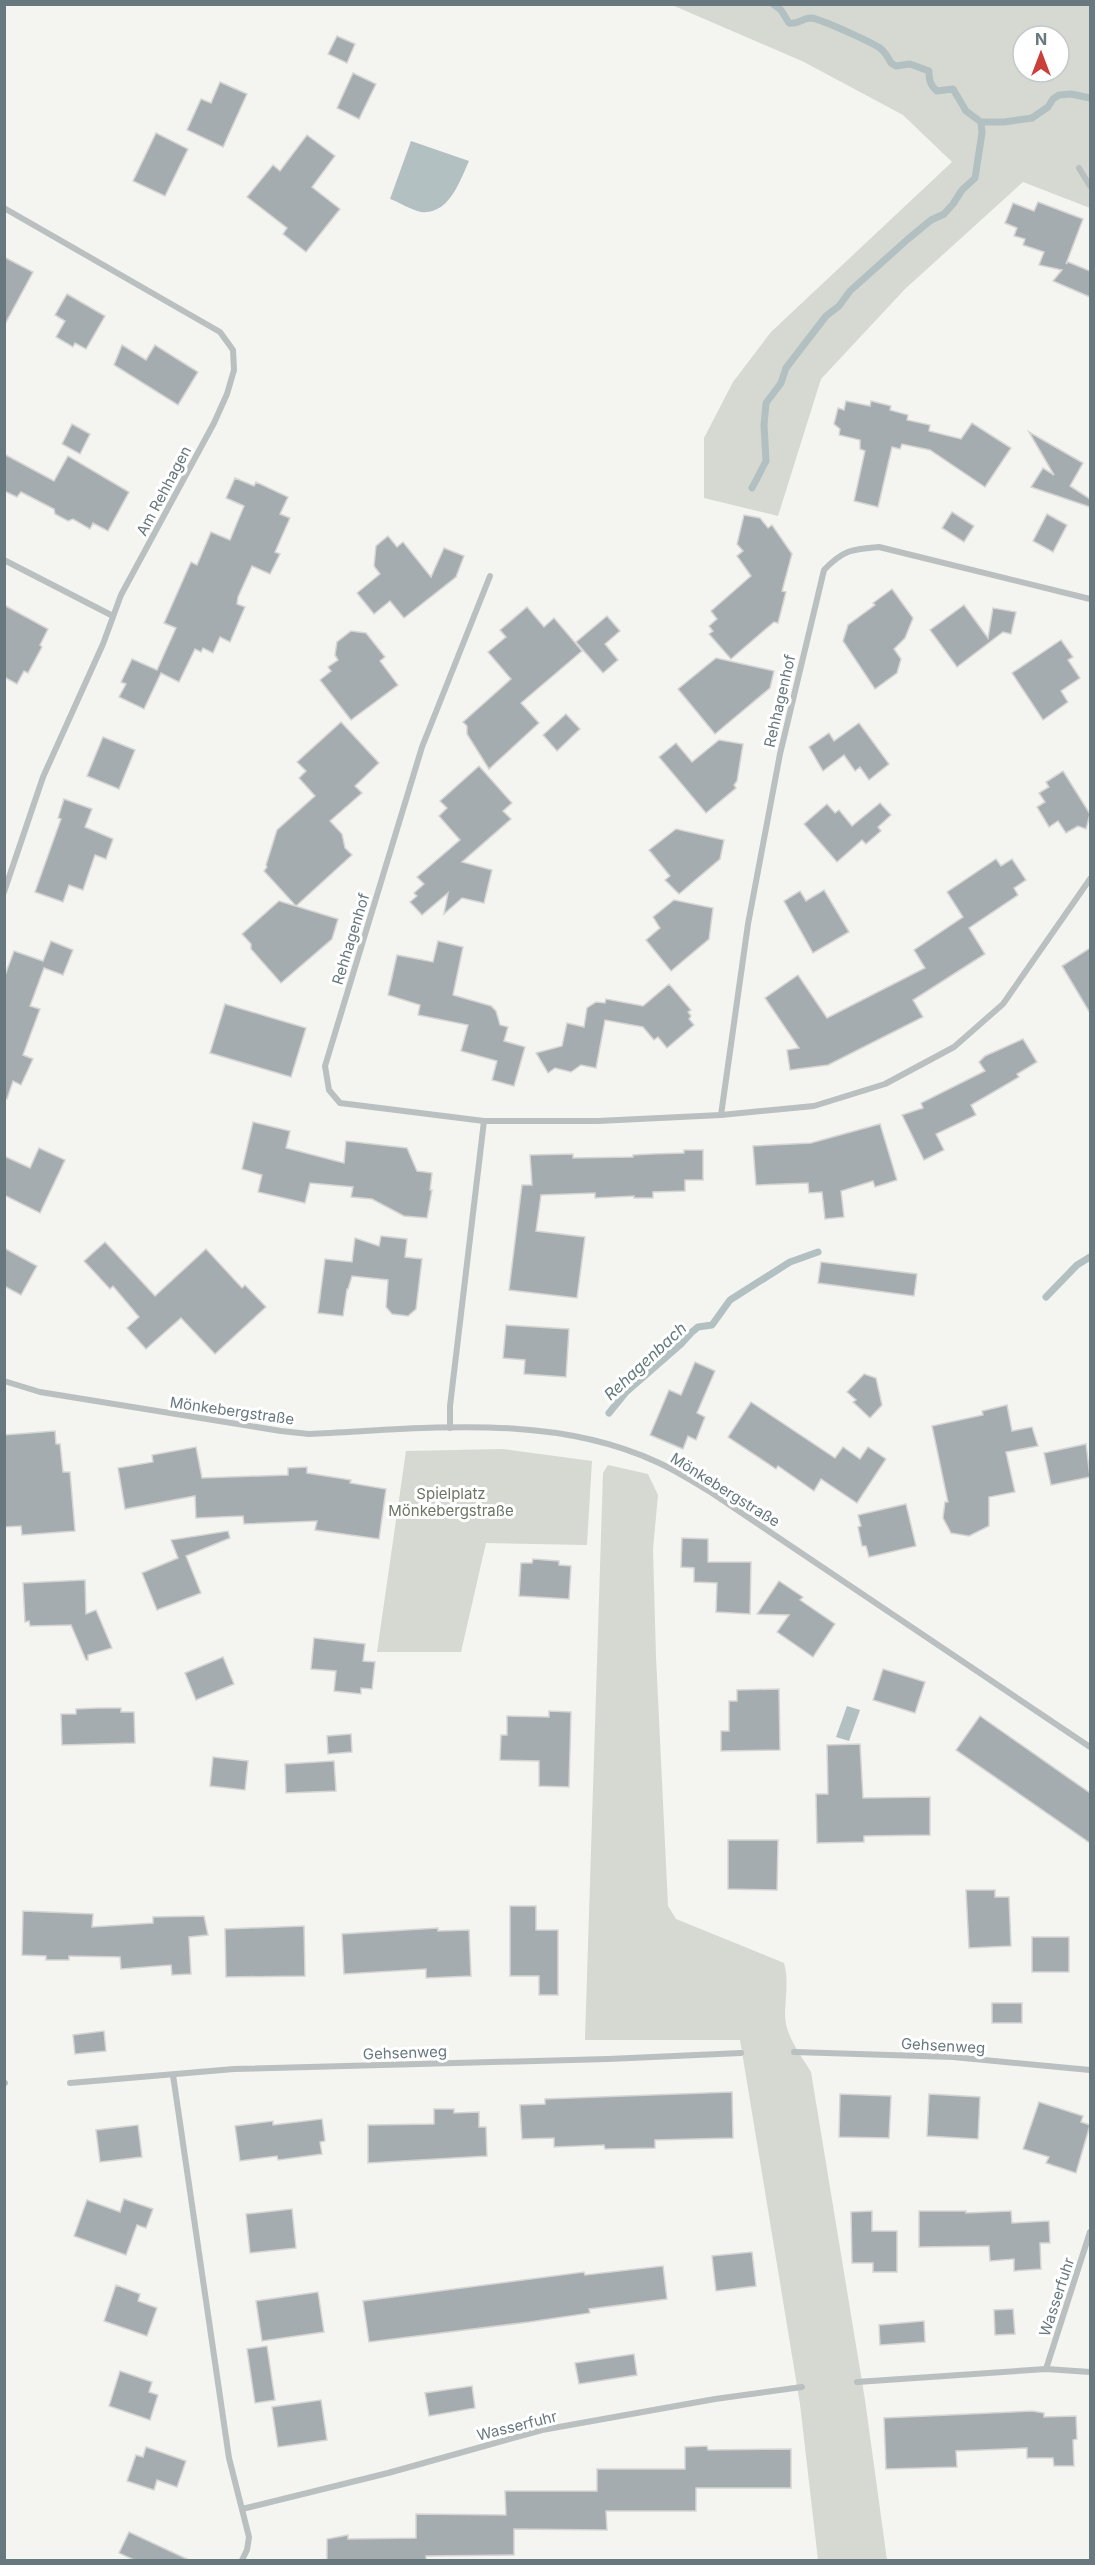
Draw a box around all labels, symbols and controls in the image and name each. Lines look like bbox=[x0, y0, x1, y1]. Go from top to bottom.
north arrow bbox=[1011, 24, 1071, 84]
text: N bbox=[1035, 29, 1047, 49]
street label: Am Rehhagen bbox=[132, 443, 195, 539]
street label: Rehhagenhof bbox=[760, 652, 800, 749]
street label: Rehhagenhof bbox=[328, 890, 374, 987]
water label: Rehagenbach bbox=[600, 1318, 690, 1404]
street label: Mönkebergstraße bbox=[169, 1392, 296, 1429]
street label: Mönkebergstraße bbox=[667, 1448, 784, 1531]
park label: Spielplatz Mönkebergstraße bbox=[388, 1484, 514, 1520]
street label: Gehsenweg bbox=[900, 2034, 986, 2057]
street label: Gehsenweg bbox=[363, 2042, 447, 2063]
street label: Wasserfuhr bbox=[1035, 2255, 1078, 2339]
street label: Wasserfuhr bbox=[475, 2406, 559, 2445]

